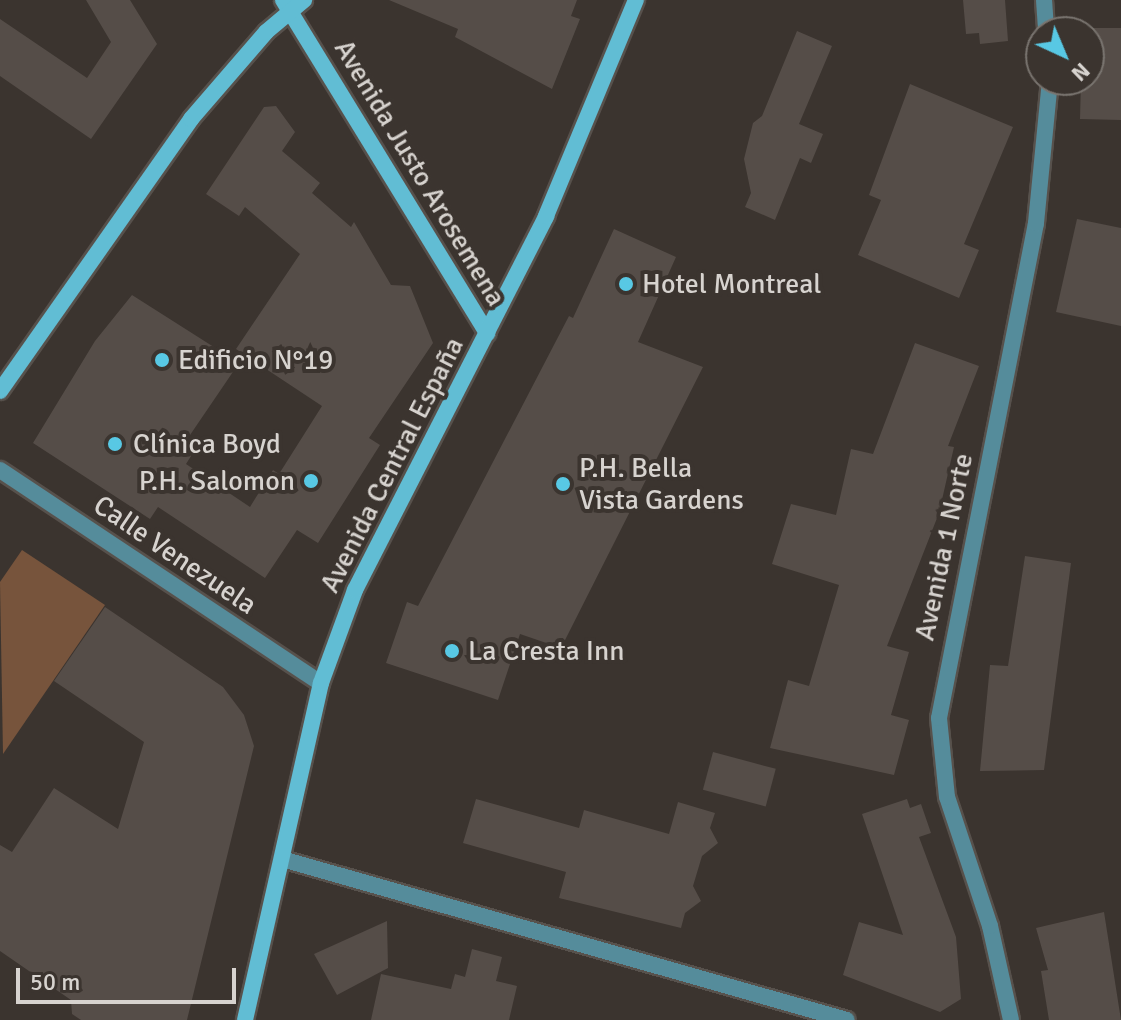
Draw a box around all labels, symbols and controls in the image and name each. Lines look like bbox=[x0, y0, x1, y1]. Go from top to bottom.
north arrow bbox=[1025, 16, 1105, 96]
street label: Avenida Justo Arosemena bbox=[327, 34, 513, 312]
text: N bbox=[1066, 57, 1096, 87]
place label: Hotel Montreal bbox=[642, 267, 822, 301]
marker: Hotel Montreal bbox=[617, 275, 635, 293]
street label: Avenida Central España bbox=[313, 332, 471, 598]
place label: Edificio N°19 bbox=[178, 343, 333, 377]
marker: Edificio N°19 bbox=[153, 351, 171, 369]
place label: Clínica Boyd bbox=[133, 427, 281, 461]
marker: Clínica Boyd bbox=[104, 433, 126, 455]
street label: Avenida 1 Norte bbox=[908, 450, 980, 644]
place label: P.H. Bella Vista Gardens bbox=[579, 451, 744, 517]
place label: P.H. Salomon bbox=[139, 464, 295, 498]
marker: P.H. Salomon bbox=[302, 472, 320, 490]
marker: P.H. Bella Vista Gardens bbox=[554, 475, 572, 493]
street label: Calle Venezuela bbox=[87, 488, 263, 622]
place label: La Cresta Inn bbox=[468, 634, 625, 668]
marker: La Cresta Inn bbox=[443, 642, 461, 660]
scale bar bbox=[20, 952, 240, 1002]
text: 50 m bbox=[30, 967, 80, 997]

